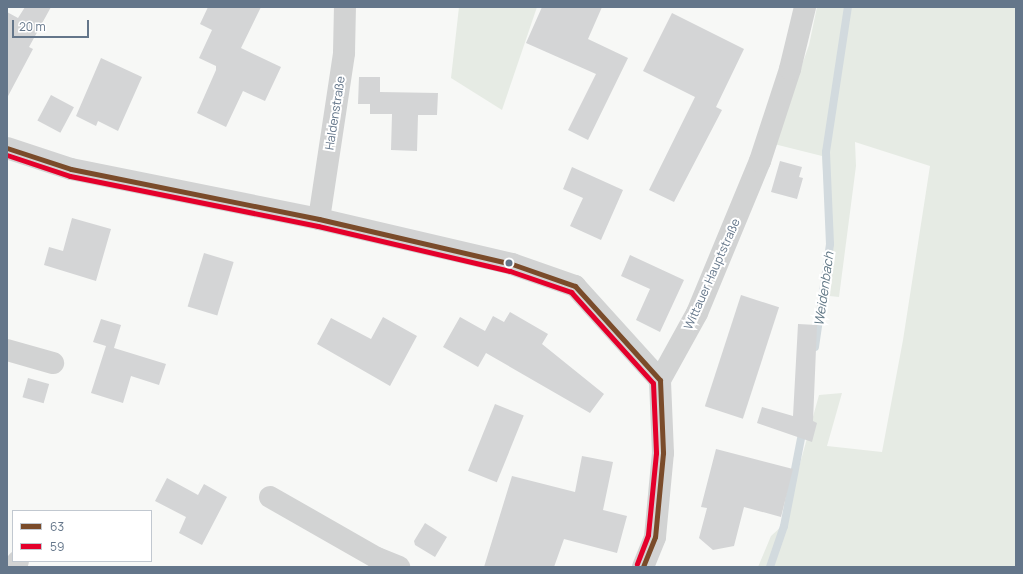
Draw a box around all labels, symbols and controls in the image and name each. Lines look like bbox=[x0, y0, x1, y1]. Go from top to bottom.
scale bar bbox=[14, 12, 91, 38]
text: 20 m bbox=[19, 18, 46, 35]
street label: Haldenstraße bbox=[322, 75, 348, 151]
street label: Wittauer Hauptstraße bbox=[681, 216, 743, 332]
water label: Weidenbach bbox=[811, 251, 837, 327]
unlabelled marker bbox=[504, 258, 514, 268]
legend bbox=[12, 510, 152, 562]
text: 63 bbox=[50, 518, 64, 535]
text: 59 bbox=[50, 538, 64, 555]

